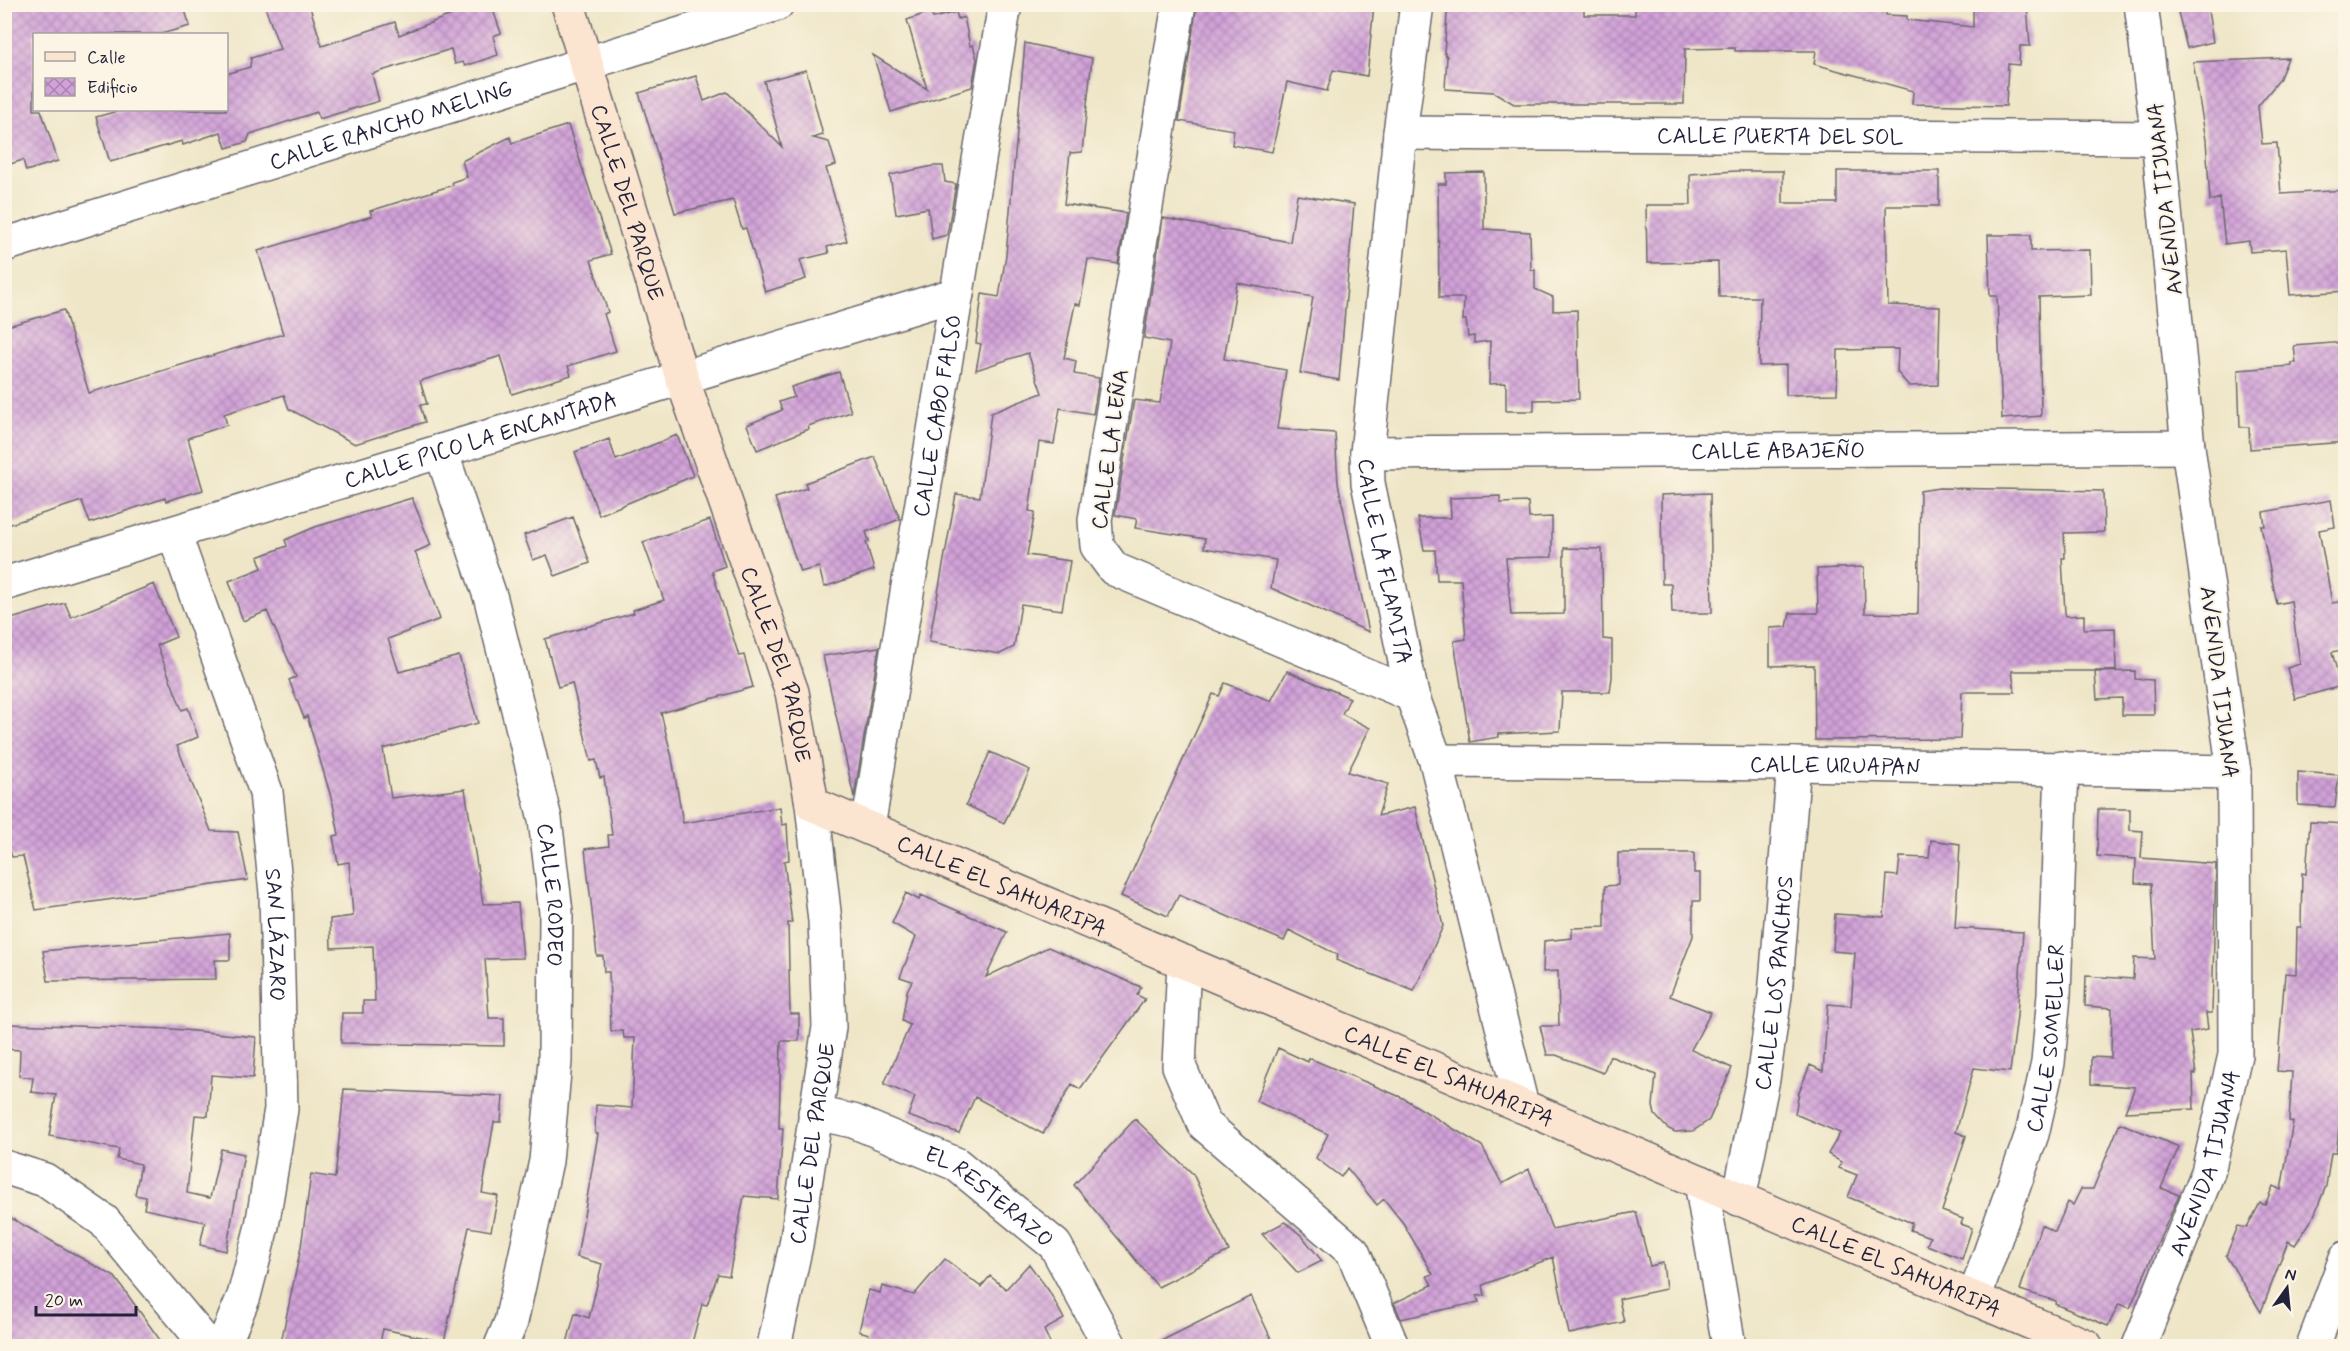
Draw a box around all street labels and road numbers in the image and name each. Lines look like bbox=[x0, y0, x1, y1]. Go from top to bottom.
street label: CALLE RANCHO MELING bbox=[266, 75, 516, 177]
street label: CALLE DEL PARQUE bbox=[583, 101, 670, 304]
street label: AVENIDA TIJUANA bbox=[2142, 101, 2190, 296]
street label: CALLE PUERTA DEL SOL bbox=[1657, 123, 1904, 152]
street label: CALLE CABO FALSO bbox=[908, 313, 969, 519]
street label: CALLE LA LEÑA bbox=[1086, 367, 1136, 531]
street label: CALLE PICO LA ENCANTADA bbox=[341, 386, 621, 496]
street label: CALLE ABAJEÑO bbox=[1691, 437, 1865, 467]
street label: CALLE LA FLAMITA bbox=[1351, 458, 1417, 667]
street label: CALLE DEL PARQUE bbox=[733, 563, 816, 765]
street label: AVENIDA TIJUANA bbox=[2192, 585, 2244, 780]
street label: CALLE URUAPAN bbox=[1750, 752, 1920, 782]
street label: CALLE RODEO bbox=[530, 822, 568, 967]
street label: CALLE EL SAHUARIPA bbox=[892, 830, 1110, 944]
street label: SAN LÁZARO bbox=[258, 867, 290, 1001]
street label: CALLE LOS PANCHOS bbox=[1749, 875, 1801, 1093]
street label: CALLE SOMELLER bbox=[2021, 944, 2072, 1135]
street label: CALLE EL SAHUARIPA bbox=[1339, 1020, 1558, 1134]
street label: CALLE DEL PARQUE bbox=[784, 1041, 842, 1246]
street label: AVENIDA TIJUANA bbox=[2164, 1067, 2247, 1261]
street label: EL RESTERAZO bbox=[920, 1141, 1059, 1254]
street label: CALLE EL SAHUARIPA bbox=[1786, 1210, 2005, 1324]

